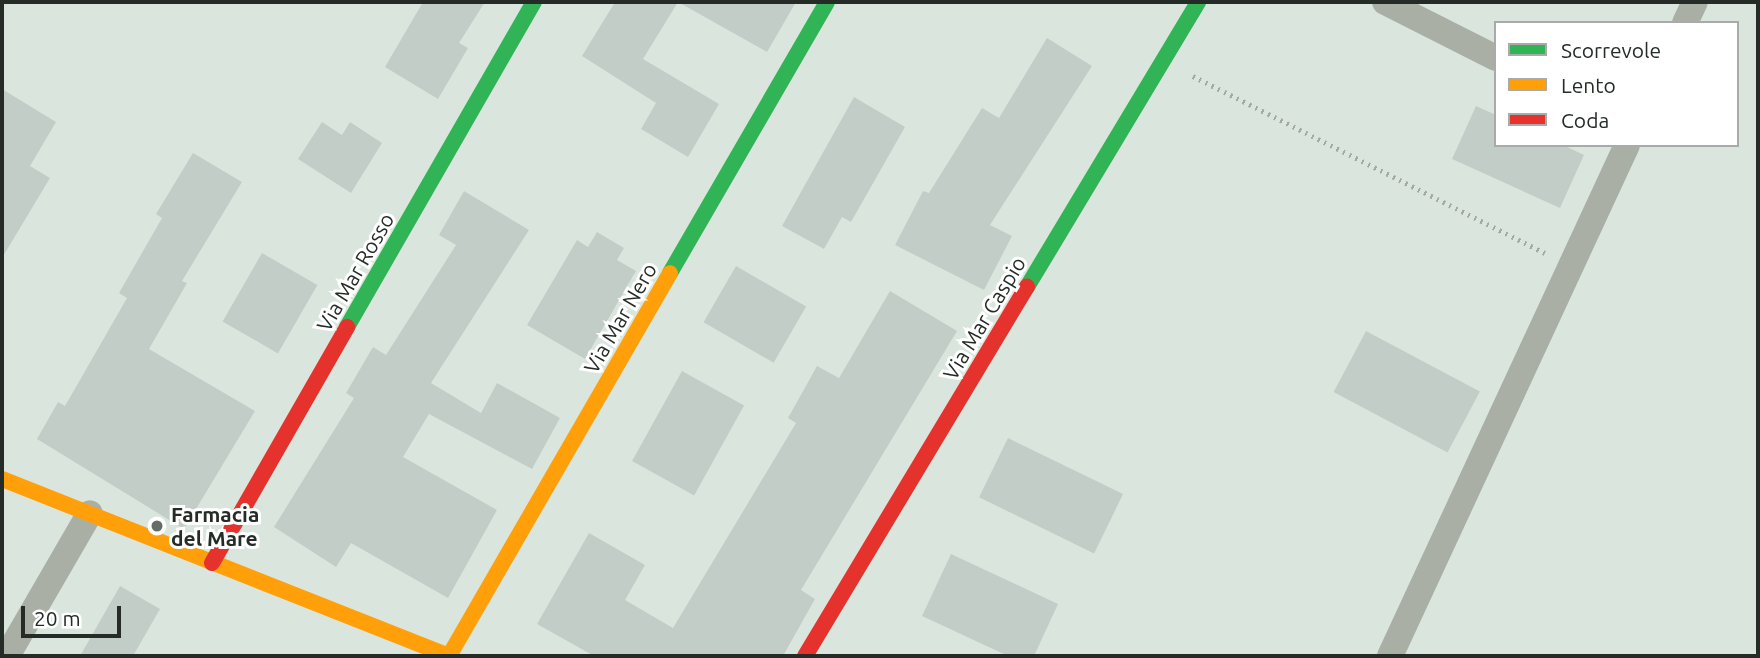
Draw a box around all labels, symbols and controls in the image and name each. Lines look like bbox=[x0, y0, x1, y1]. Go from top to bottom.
legend bbox=[1494, 21, 1739, 147]
text: Scorrevole bbox=[1561, 38, 1661, 62]
text: Lento bbox=[1561, 73, 1616, 97]
text: Coda bbox=[1561, 108, 1609, 132]
street label: Via Mar Rosso bbox=[311, 208, 399, 336]
street label: Via Mar Caspio bbox=[937, 252, 1031, 384]
street label: Via Mar Nero bbox=[578, 258, 662, 378]
place label: Farmacia del Mare bbox=[171, 501, 259, 551]
marker: Farmacia del Mare bbox=[149, 518, 165, 534]
scale bar bbox=[24, 592, 124, 636]
text: 20 m bbox=[34, 606, 81, 630]

